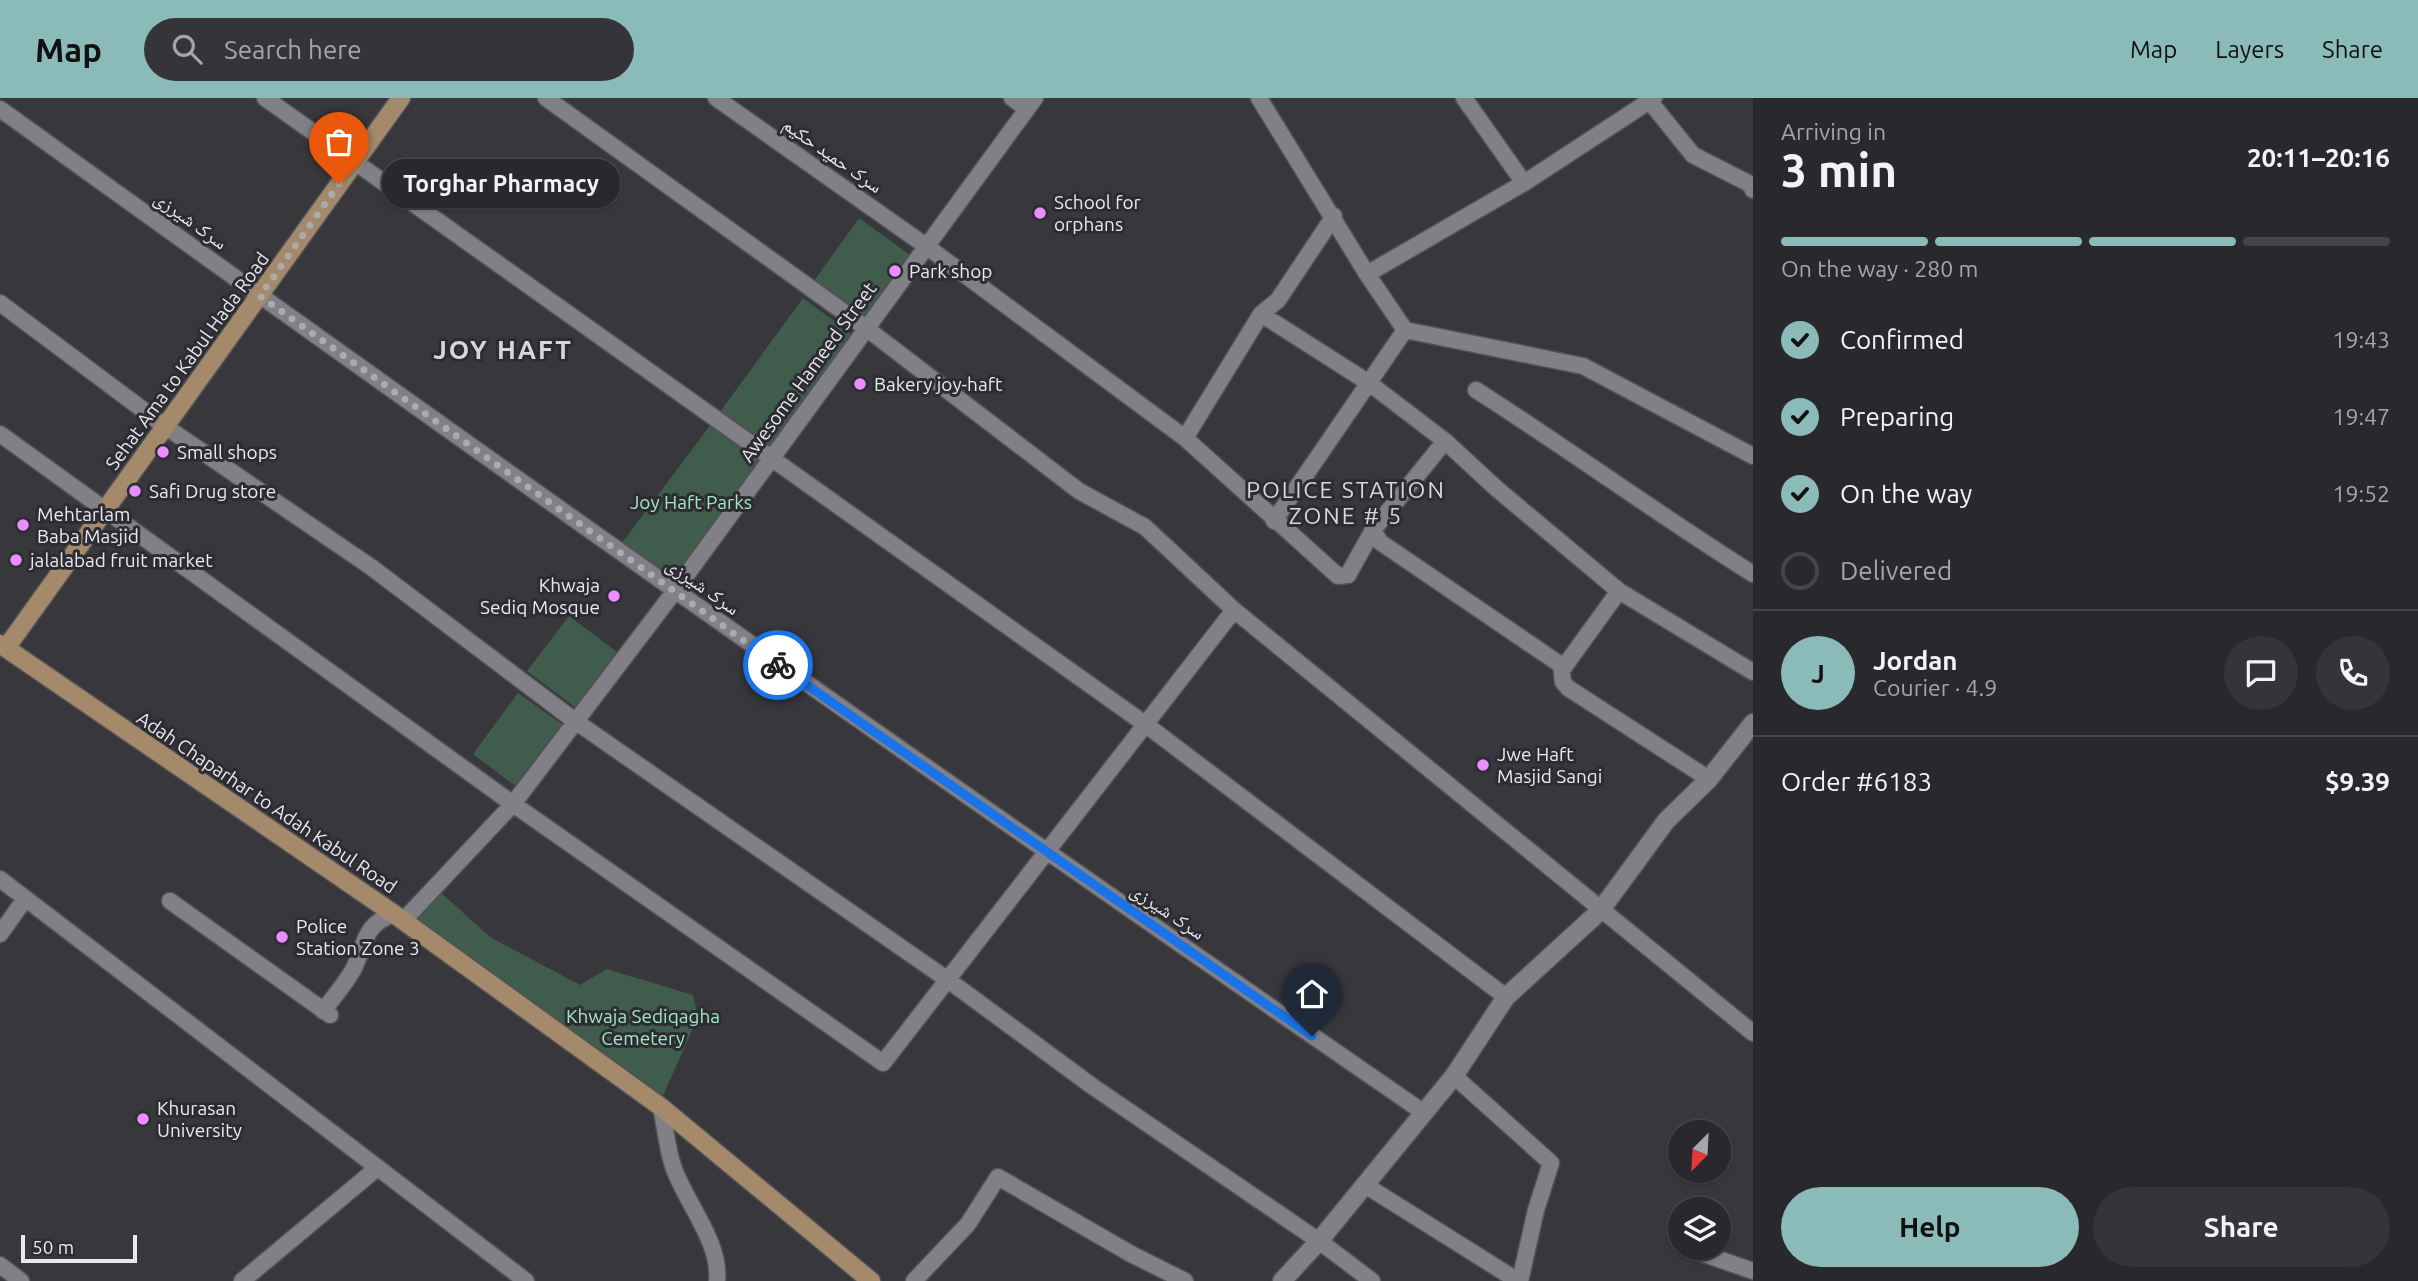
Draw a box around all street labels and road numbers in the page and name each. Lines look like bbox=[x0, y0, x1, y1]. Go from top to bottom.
street label: سرک حمید حکیم bbox=[778, 113, 887, 199]
street label: سرک شیرزی bbox=[150, 186, 232, 254]
street label: Sehat Ama to Kabul Hada Road bbox=[101, 248, 273, 474]
street label: Awesome Hameed Street bbox=[735, 277, 881, 466]
street label: سرک شیرزی bbox=[662, 553, 744, 620]
street label: Adah Chaparhar to Adah Kabul Road bbox=[133, 707, 401, 897]
street label: سرک شیرزی bbox=[1126, 878, 1209, 945]

